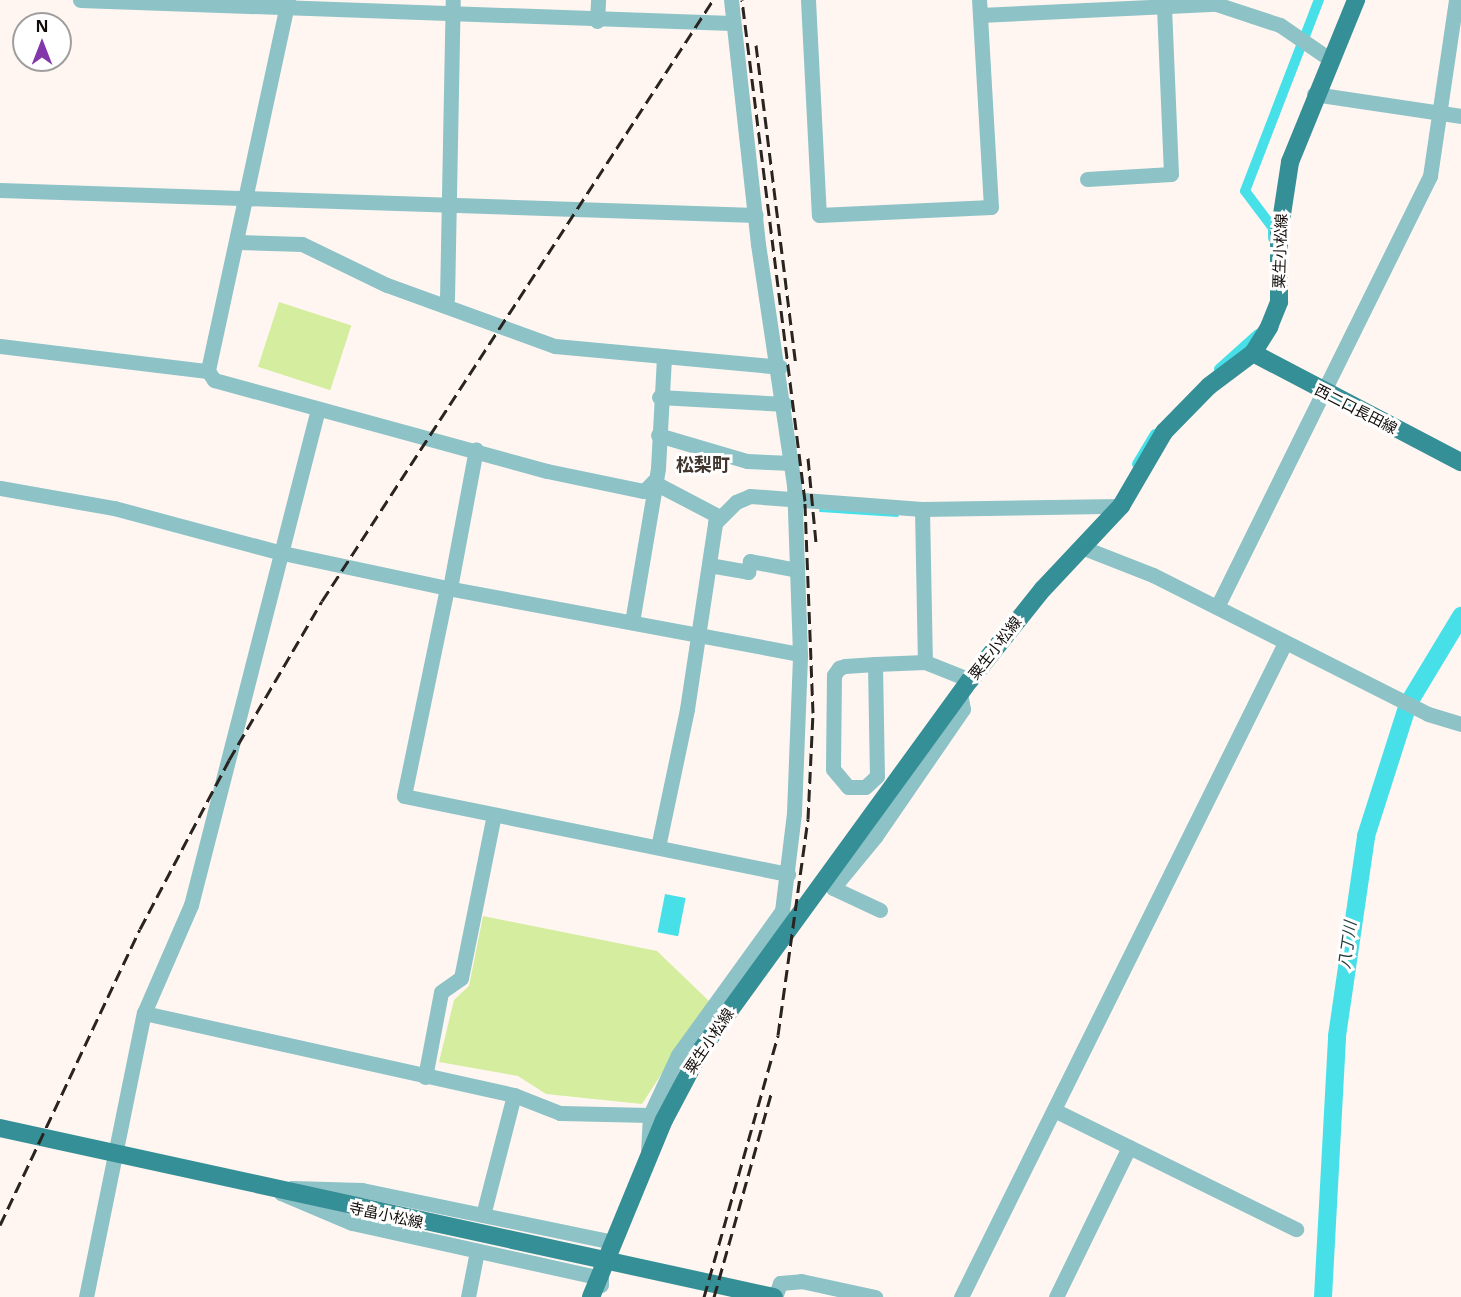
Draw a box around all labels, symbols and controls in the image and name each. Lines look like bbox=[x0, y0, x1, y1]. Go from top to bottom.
north arrow bbox=[12, 12, 72, 72]
text: N bbox=[35, 15, 49, 37]
street label: 粟生小松線 bbox=[1270, 213, 1290, 289]
street label: 西二口長田線 bbox=[1312, 381, 1400, 437]
district label: 松梨町 bbox=[676, 453, 730, 475]
street label: 粟生小松線 bbox=[965, 613, 1025, 683]
water label: 八丁川 bbox=[1334, 920, 1360, 970]
street label: 粟生小松線 bbox=[681, 1005, 737, 1077]
street label: 寺畠小松線 bbox=[347, 1198, 425, 1232]

